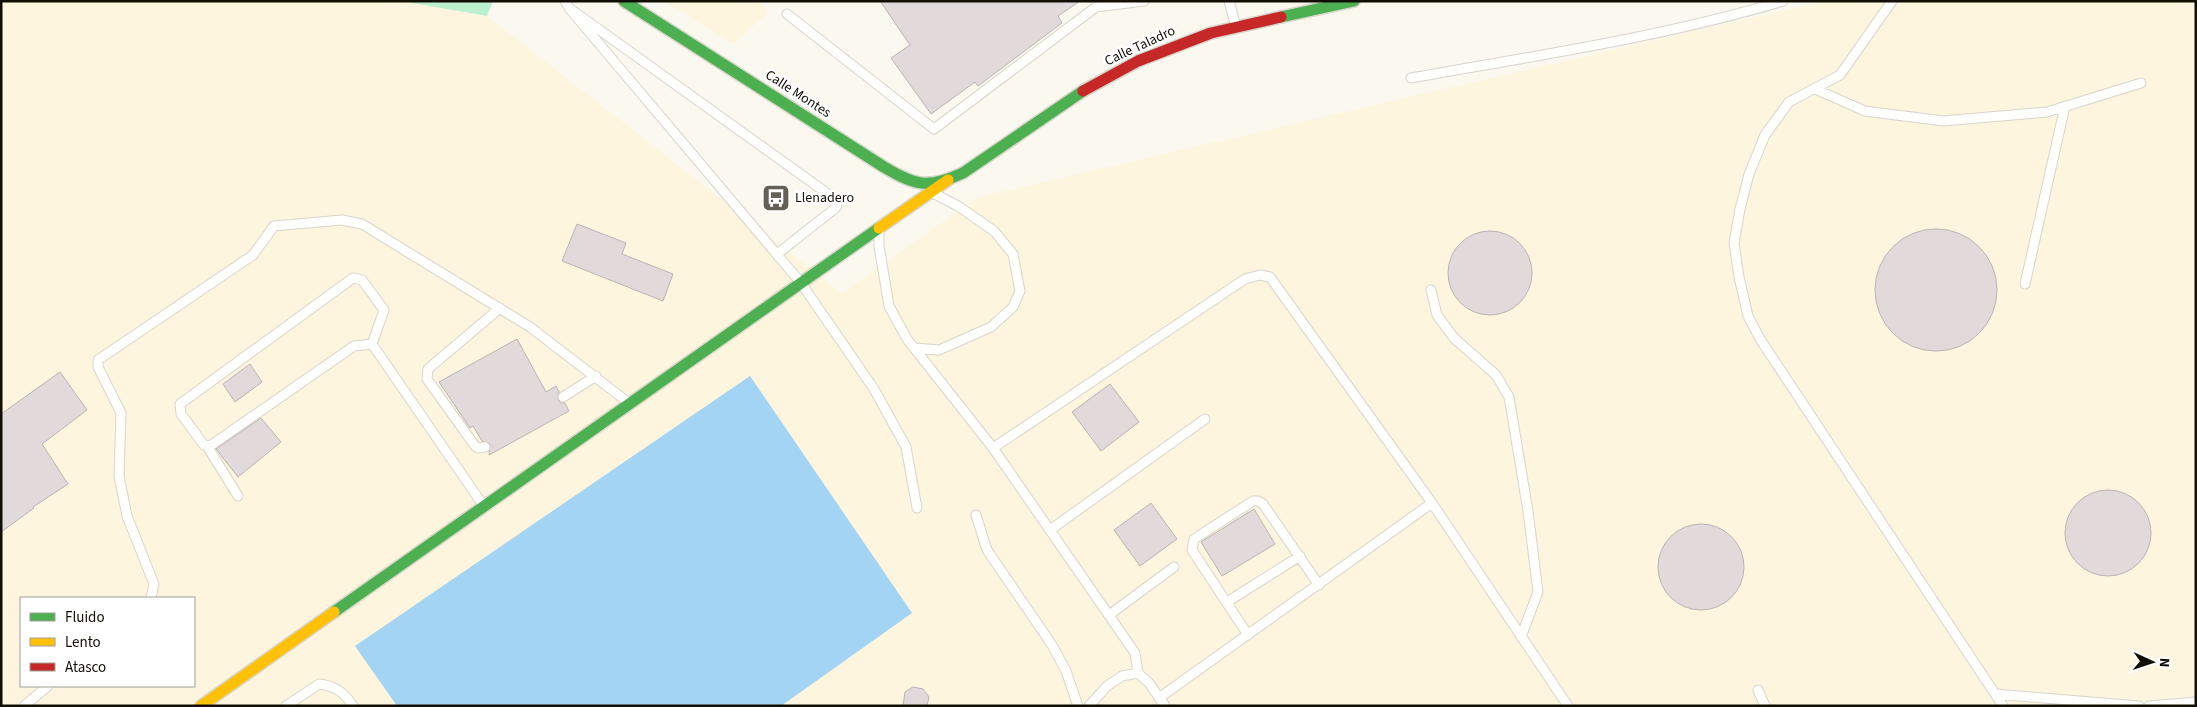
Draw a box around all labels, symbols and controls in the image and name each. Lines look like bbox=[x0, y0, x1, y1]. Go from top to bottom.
street label: Calle Taladro bbox=[1101, 21, 1179, 71]
street label: Calle Montes bbox=[761, 65, 835, 123]
bus stop icon: Llenadero bbox=[761, 183, 791, 213]
place label: Llenadero bbox=[795, 188, 854, 208]
legend bbox=[20, 597, 195, 687]
text: Fluido bbox=[65, 607, 105, 628]
text: Lento bbox=[65, 632, 101, 653]
north arrow bbox=[2127, 637, 2177, 687]
text: Atasco bbox=[65, 657, 106, 678]
text: N bbox=[2154, 657, 2174, 668]

